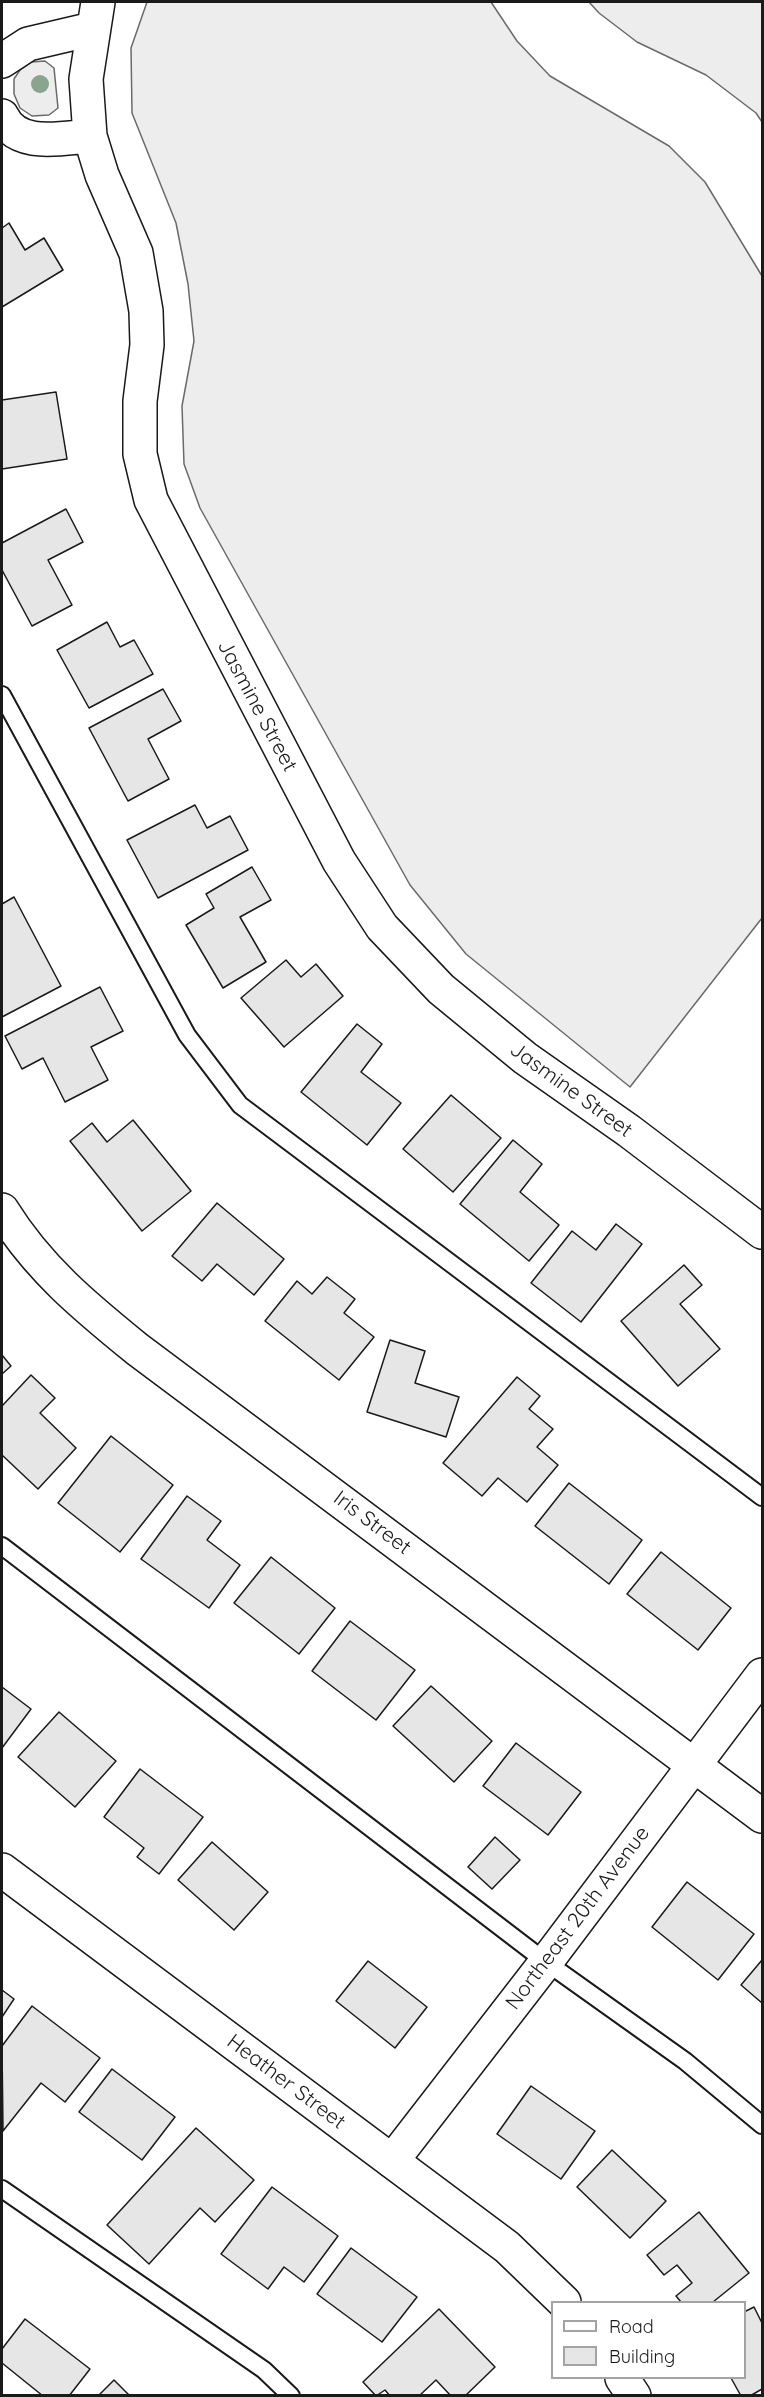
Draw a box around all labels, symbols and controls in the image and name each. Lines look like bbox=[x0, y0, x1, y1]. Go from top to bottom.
street label: Jasmine Street bbox=[212, 636, 302, 776]
street label: Jasmine Street bbox=[505, 1037, 637, 1143]
street label: Iris Street bbox=[328, 1486, 416, 1560]
street label: Northeast 20th Avenue bbox=[501, 1821, 655, 2015]
street label: Heather Street bbox=[222, 2029, 350, 2135]
legend bbox=[551, 2301, 746, 2379]
text: Road bbox=[609, 2315, 654, 2338]
text: Building bbox=[609, 2345, 675, 2368]

